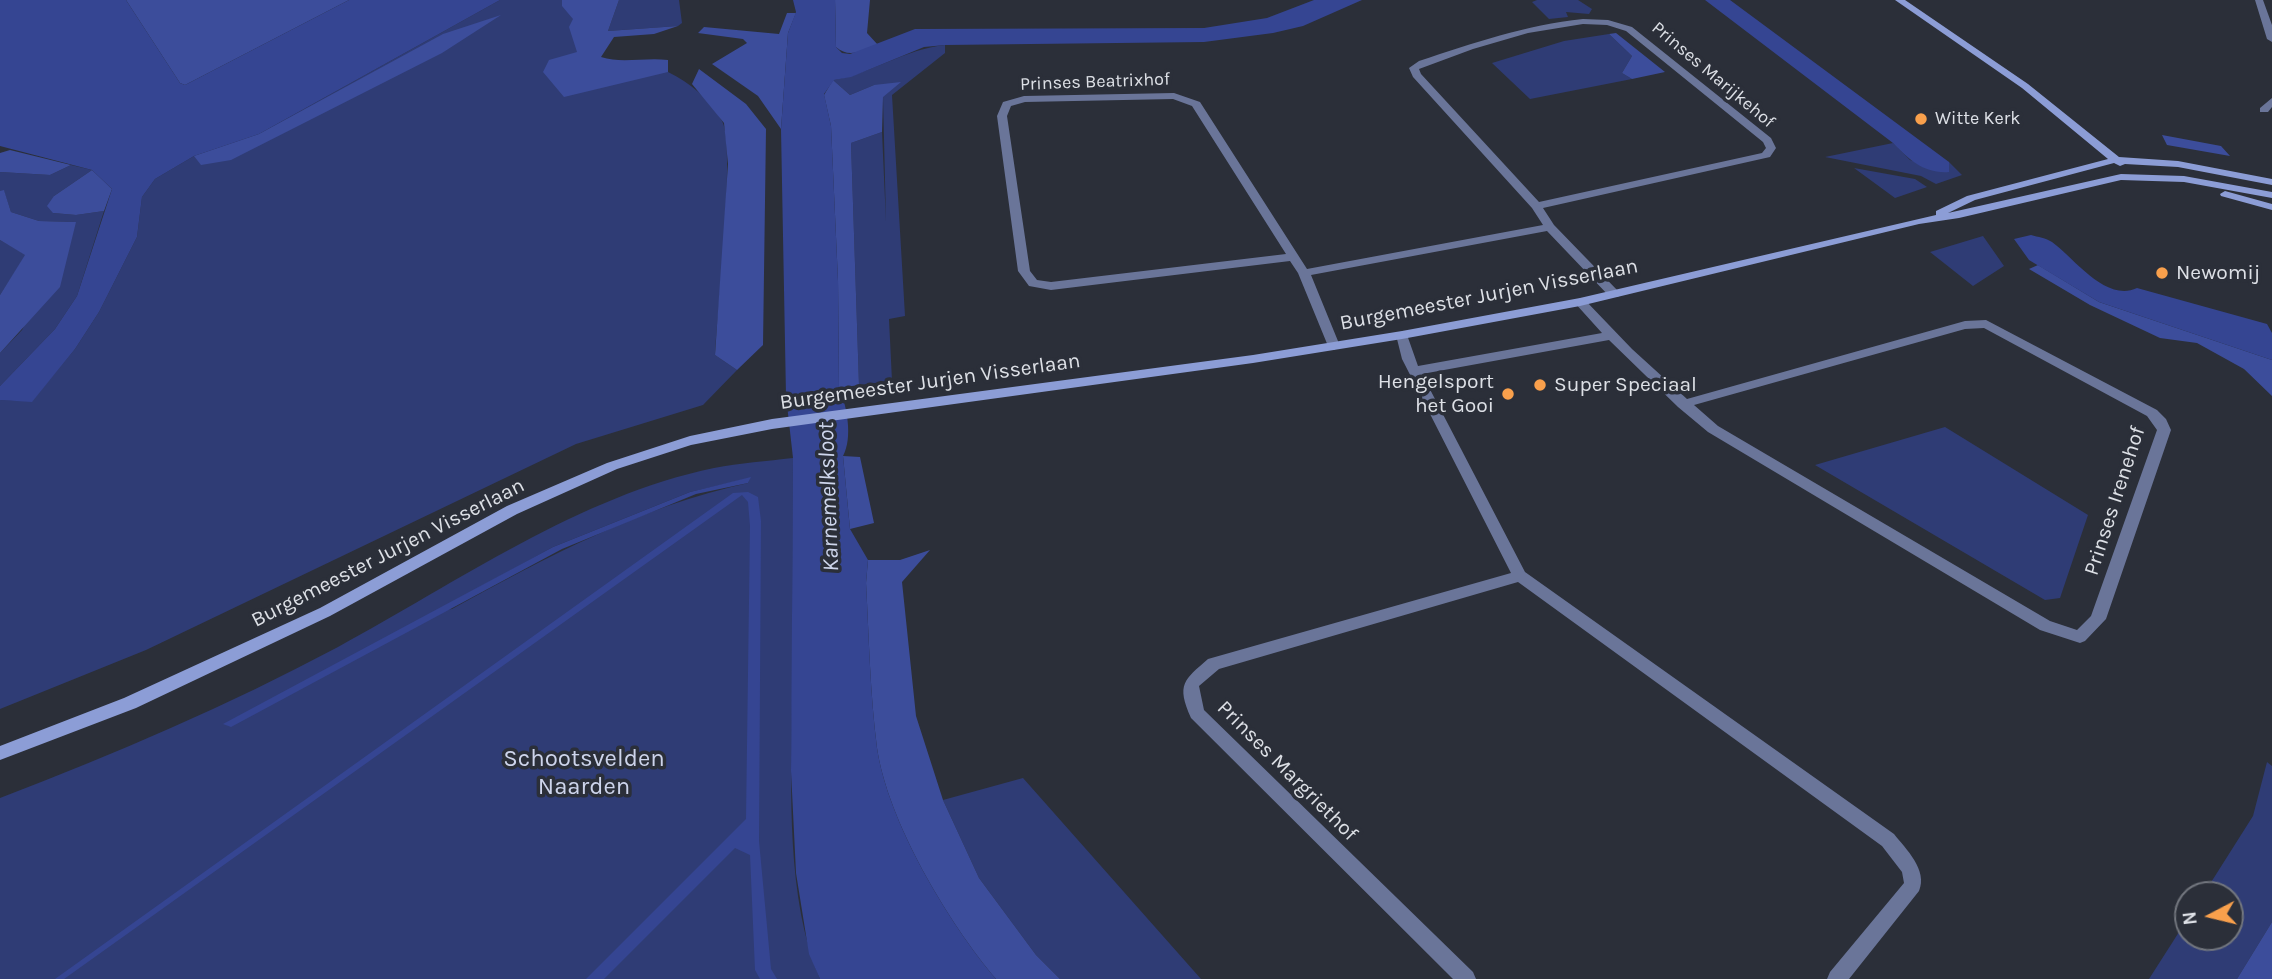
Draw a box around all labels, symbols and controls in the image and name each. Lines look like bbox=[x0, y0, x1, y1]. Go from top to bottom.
street label: Prinses Marijkehof bbox=[1647, 17, 1779, 133]
street label: Prinses Beatrixhof bbox=[1020, 69, 1170, 95]
place label: Witte Kerk bbox=[1935, 108, 2020, 130]
marker: Witte Kerk bbox=[1913, 111, 1929, 127]
street label: Burgemeester Jurjen Visserlaan bbox=[1338, 254, 1640, 336]
place label: Newomij bbox=[2176, 260, 2260, 286]
marker: Newomij bbox=[2154, 265, 2170, 281]
street label: Burgemeester Jurjen Visserlaan bbox=[778, 348, 1082, 416]
place label: Hengelsport het Gooi bbox=[1378, 369, 1494, 419]
place label: Super Speciaal bbox=[1554, 372, 1697, 398]
marker: Super Speciaal bbox=[1532, 377, 1548, 393]
marker: Hengelsport het Gooi bbox=[1500, 386, 1516, 402]
water label: Karnemelksloot bbox=[813, 422, 845, 572]
street label: Prinses Irenehof bbox=[2079, 423, 2151, 579]
street label: Burgemeester Jurjen Visserlaan bbox=[247, 473, 529, 633]
street label: Prinses Margriethof bbox=[1212, 696, 1362, 846]
park label: Schootsvelden Naarden bbox=[503, 745, 665, 801]
north arrow bbox=[2174, 881, 2244, 951]
text: N bbox=[2178, 910, 2202, 926]

